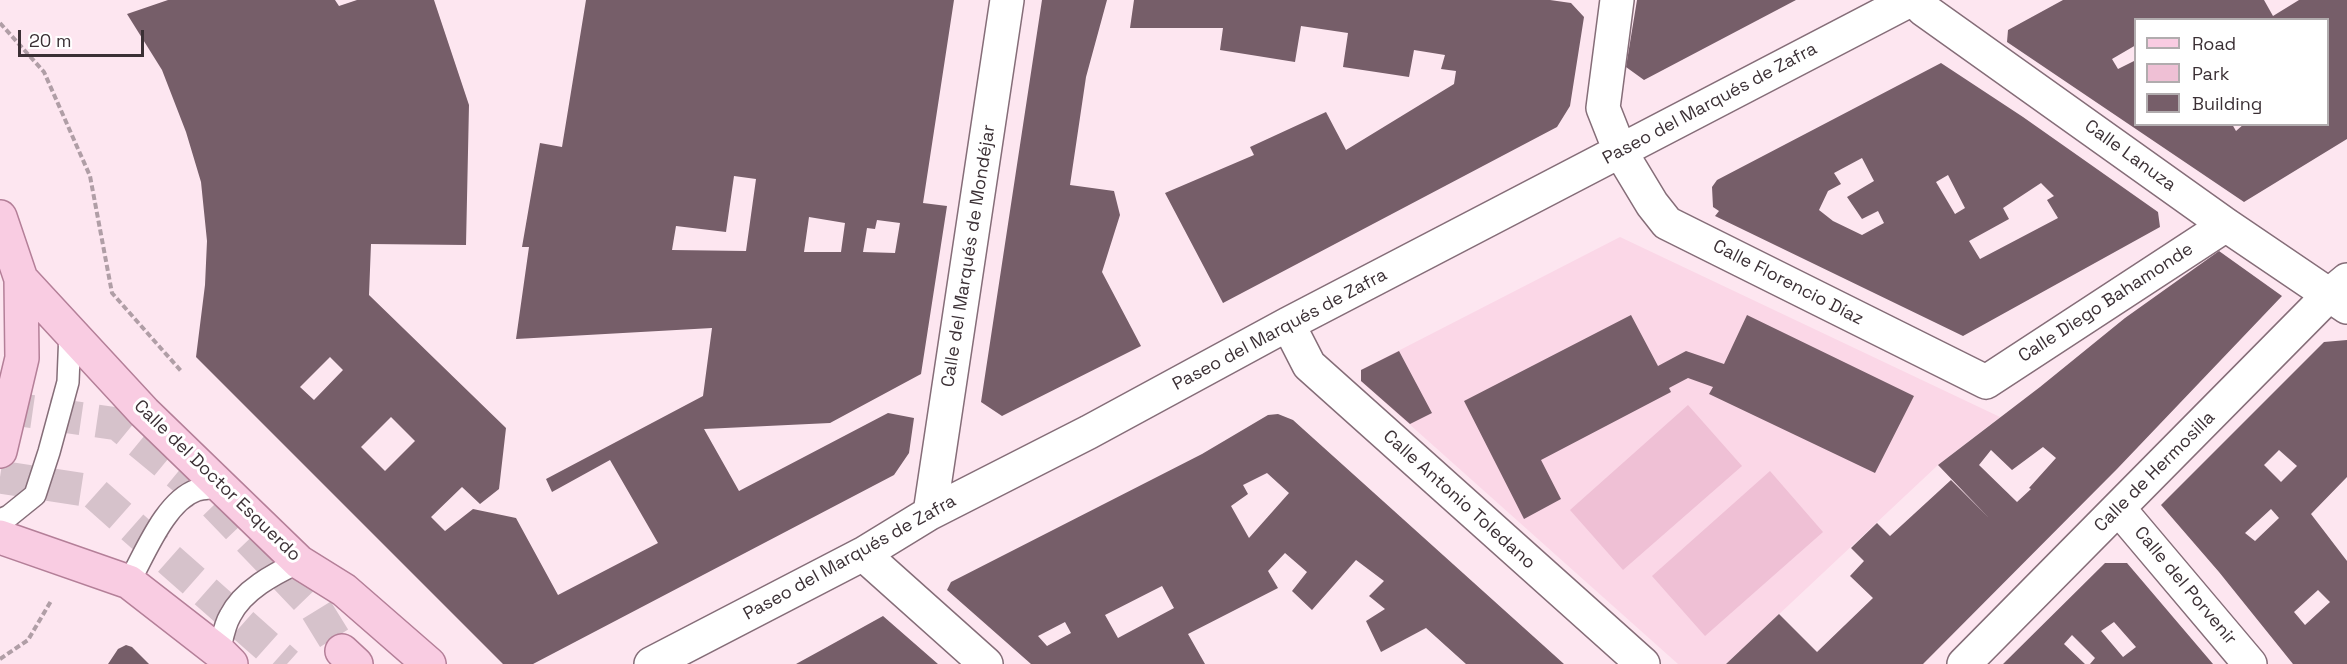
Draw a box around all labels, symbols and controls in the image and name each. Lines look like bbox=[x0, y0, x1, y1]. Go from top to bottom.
scale bar bbox=[21, 18, 147, 56]
legend bbox=[2134, 18, 2329, 126]
text: 20 m bbox=[29, 29, 72, 52]
text: Road bbox=[2192, 32, 2236, 55]
street label: Paseo del Marqués de Zafra bbox=[1599, 38, 1821, 170]
text: Park bbox=[2192, 62, 2229, 85]
text: Building bbox=[2192, 92, 2262, 115]
street label: Calle Lanuza bbox=[2080, 116, 2180, 196]
street label: Calle del Marqués de Mondéjar bbox=[938, 123, 1000, 389]
street label: Calle Florencio Díaz bbox=[1709, 236, 1867, 330]
street label: Calle Diego Bahamonde bbox=[2015, 238, 2197, 368]
street label: Paseo del Marqués de Zafra bbox=[1169, 264, 1391, 396]
street label: Calle del Doctor Esquerdo bbox=[129, 396, 305, 566]
street label: Calle de Hermosilla bbox=[2090, 407, 2220, 537]
street label: Calle Antonio Toledano bbox=[1378, 426, 1540, 574]
street label: Paseo del Marqués de Zafra bbox=[740, 490, 960, 626]
street label: Calle del Porvenir bbox=[2129, 522, 2241, 650]

